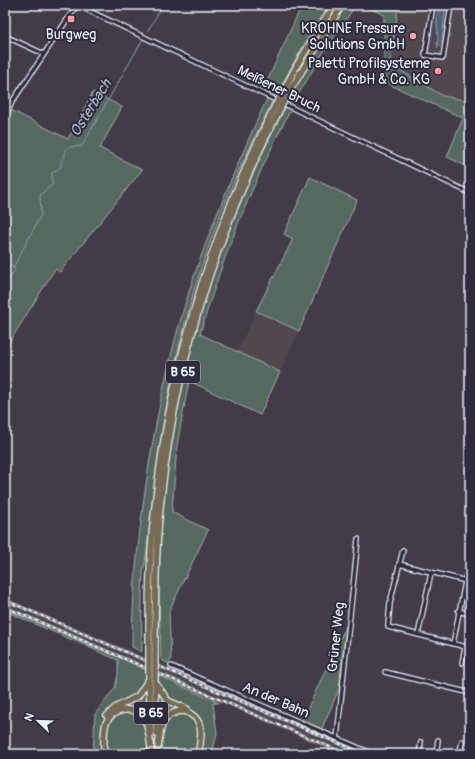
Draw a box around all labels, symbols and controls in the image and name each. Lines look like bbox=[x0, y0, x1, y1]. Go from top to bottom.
marker: Burgweg bbox=[66, 14, 76, 24]
place label: KROHNE Pressure Solutions GmbH bbox=[301, 20, 405, 53]
place label: Burgweg bbox=[46, 26, 96, 43]
marker: KROHNE Pressure Solutions GmbH bbox=[408, 31, 418, 41]
place label: Paletti Profilsysteme GmbH & Co. KG bbox=[308, 55, 430, 88]
street label: Meißener Bruch bbox=[235, 62, 323, 116]
marker: Paletti Profilsysteme GmbH & Co. KG bbox=[433, 66, 443, 76]
water label: Osterbach bbox=[66, 75, 117, 140]
road number: B 65 bbox=[166, 361, 200, 383]
street label: Grüner Weg bbox=[324, 601, 348, 673]
street label: An der Bahn bbox=[240, 678, 312, 722]
north arrow bbox=[18, 701, 58, 741]
road number: B 65 bbox=[134, 702, 168, 724]
text: N bbox=[22, 711, 37, 723]

